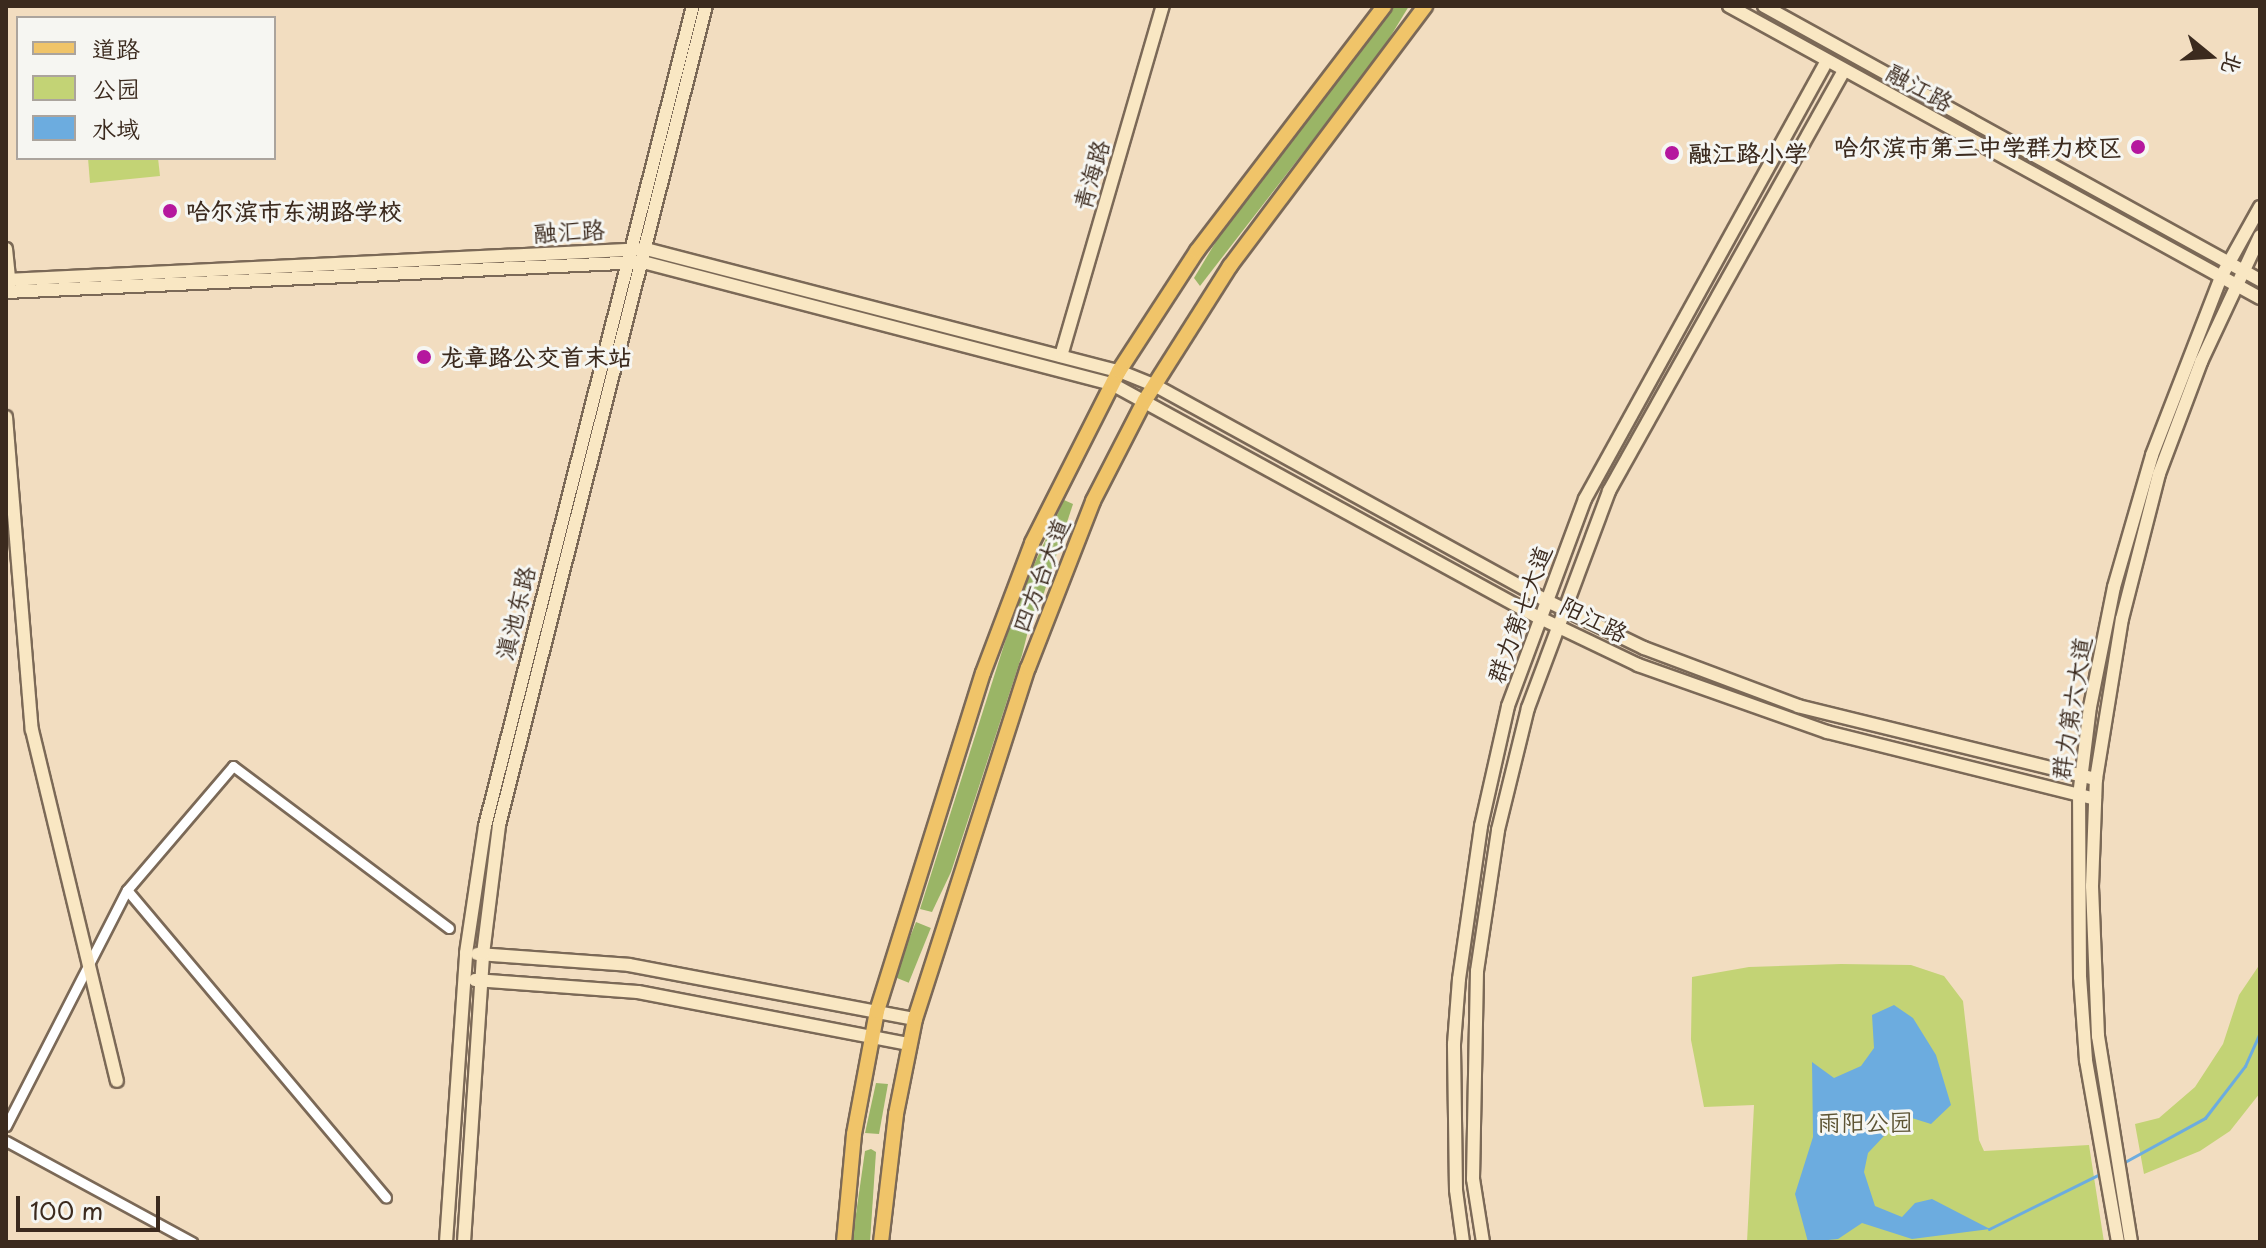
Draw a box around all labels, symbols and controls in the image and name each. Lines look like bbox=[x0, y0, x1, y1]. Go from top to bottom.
legend bbox=[16, 16, 276, 160]
north arrow bbox=[2170, 16, 2250, 96]
text: 道路 bbox=[92, 30, 140, 66]
text: 北 bbox=[2214, 48, 2252, 79]
street label: 融江路 bbox=[1882, 57, 1958, 117]
text: 公园 bbox=[92, 70, 140, 106]
text: 水域 bbox=[92, 110, 140, 146]
place label: 哈尔滨市第三中学群力校区 bbox=[1834, 133, 2122, 161]
street label: 青海路 bbox=[1067, 136, 1115, 214]
marker: 哈尔滨市第三中学群力校区 bbox=[2129, 138, 2147, 156]
place label: 融江路小学 bbox=[1688, 139, 1808, 167]
marker: 融江路小学 bbox=[1663, 144, 1681, 162]
place label: 哈尔滨市东湖路学校 bbox=[186, 197, 402, 225]
marker: 哈尔滨市东湖路学校 bbox=[161, 202, 179, 220]
street label: 融汇路 bbox=[532, 215, 606, 247]
place label: 龙章路公交首末站 bbox=[440, 343, 632, 371]
marker: 龙章路公交首末站 bbox=[415, 348, 433, 366]
street label: 四方台大道 bbox=[1005, 514, 1075, 636]
street label: 群力第七大道 bbox=[1481, 541, 1557, 687]
street label: 滇池东路 bbox=[489, 563, 541, 663]
street label: 阳江路 bbox=[1555, 590, 1633, 648]
street label: 群力第六大道 bbox=[2046, 635, 2096, 781]
park label: 雨阳公园 bbox=[1817, 1108, 1913, 1136]
scale bar bbox=[20, 1180, 164, 1230]
text: 100 m bbox=[30, 1192, 103, 1228]

